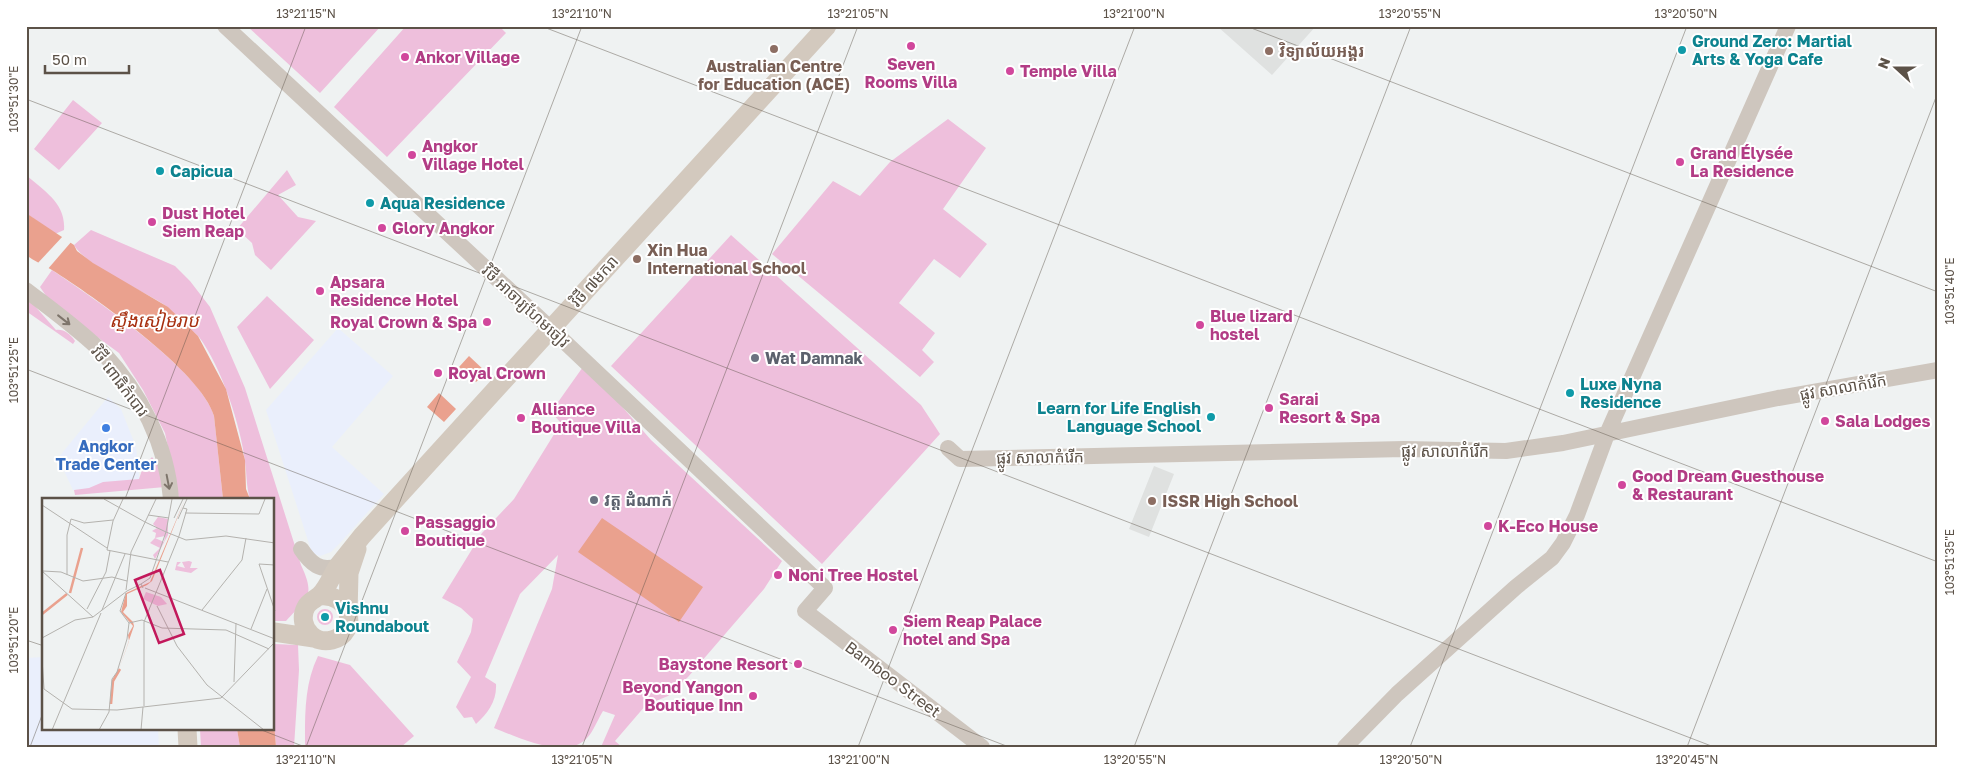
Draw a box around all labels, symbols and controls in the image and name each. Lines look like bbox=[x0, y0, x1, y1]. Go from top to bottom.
text: 13°21'15"N bbox=[276, 6, 336, 21]
text: 13°21'10"N bbox=[552, 6, 612, 21]
text: 13°21'05"N bbox=[827, 6, 889, 21]
text: 13°21'00"N bbox=[1103, 6, 1165, 21]
text: 13°20'55"N bbox=[1379, 6, 1441, 21]
text: 13°20'50"N bbox=[1655, 6, 1717, 21]
place label: Ground Zero: Martial Arts & Yoga Cafe bbox=[1692, 31, 1853, 69]
marker: Seven Rooms Villa bbox=[905, 40, 917, 52]
place label: វិទ្យាល័យអង្គរ bbox=[1279, 41, 1364, 61]
scale bar bbox=[45, 42, 129, 74]
north arrow bbox=[1872, 42, 1922, 92]
marker: Australian Centre for Education (ACE) bbox=[768, 43, 780, 55]
marker: Ground Zero: Martial Arts & Yoga Cafe bbox=[1676, 44, 1688, 56]
marker: វិទ្យាល័យអង្គរ bbox=[1263, 45, 1275, 57]
place label: Ankor Village bbox=[415, 47, 520, 67]
text: 50 m bbox=[52, 50, 87, 68]
marker: Ankor Village bbox=[399, 51, 411, 63]
place label: Seven Rooms Villa bbox=[865, 54, 957, 92]
text: N bbox=[1874, 55, 1893, 71]
place label: Australian Centre for Education (ACE) bbox=[698, 56, 850, 94]
place label: Temple Villa bbox=[1020, 61, 1117, 81]
marker: Temple Villa bbox=[1004, 65, 1016, 77]
text: 103°51'30"E bbox=[6, 66, 21, 132]
place label: Angkor Village Hotel bbox=[422, 136, 525, 174]
place label: Grand Élysée La Residence bbox=[1690, 143, 1794, 181]
marker: Angkor Village Hotel bbox=[406, 149, 418, 161]
marker: Grand Élysée La Residence bbox=[1674, 156, 1686, 168]
place label: Capicua bbox=[170, 161, 233, 181]
marker: Capicua bbox=[154, 165, 166, 177]
place label: Aqua Residence bbox=[380, 193, 505, 213]
marker: Aqua Residence bbox=[364, 197, 376, 209]
place label: Dust Hotel Siem Reap bbox=[162, 203, 246, 241]
marker: Dust Hotel Siem Reap bbox=[146, 216, 158, 228]
place label: Glory Angkor bbox=[392, 218, 495, 238]
marker: Glory Angkor bbox=[376, 222, 388, 234]
place label: Xin Hua International School bbox=[647, 240, 807, 278]
street label: វិថី ៧មករា bbox=[565, 251, 622, 311]
marker: Xin Hua International School bbox=[631, 253, 643, 265]
text: 103°51'40"E bbox=[1942, 257, 1957, 325]
street label: វិថី អាចារ្យហែមចៀវ bbox=[478, 260, 574, 352]
place label: Apsara Residence Hotel bbox=[330, 272, 459, 310]
marker: Apsara Residence Hotel bbox=[314, 285, 326, 297]
place label: Blue lizard hostel bbox=[1210, 306, 1293, 344]
water label: ស្ទឹងសៀមរាប bbox=[109, 309, 200, 332]
place label: Royal Crown & Spa bbox=[330, 312, 477, 332]
one-way arrow bbox=[58, 315, 71, 326]
marker: Royal Crown & Spa bbox=[481, 316, 493, 328]
marker: Blue lizard hostel bbox=[1194, 319, 1206, 331]
text: 103°51'25"E bbox=[6, 337, 21, 403]
street label: វិថី ពោធិកំបោរ bbox=[87, 341, 154, 421]
place label: Wat Damnak bbox=[765, 348, 864, 368]
marker: Wat Damnak bbox=[749, 352, 761, 364]
place label: Royal Crown bbox=[448, 363, 546, 383]
marker: Royal Crown bbox=[432, 367, 444, 379]
street label: ផ្លូវ សាលាកំរើក bbox=[1798, 370, 1889, 409]
place label: Luxe Nyna Residence bbox=[1580, 374, 1662, 412]
marker: Luxe Nyna Residence bbox=[1564, 387, 1576, 399]
place label: Sarai Resort & Spa bbox=[1279, 389, 1380, 427]
place label: Learn for Life English Language School bbox=[1037, 398, 1202, 436]
place label: Alliance Boutique Villa bbox=[531, 399, 641, 437]
marker: Sarai Resort & Spa bbox=[1263, 402, 1275, 414]
marker: Learn for Life English Language School bbox=[1205, 411, 1217, 423]
place label: Sala Lodges bbox=[1835, 411, 1930, 431]
marker: Alliance Boutique Villa bbox=[515, 412, 527, 424]
marker: Sala Lodges bbox=[1819, 415, 1831, 427]
marker: Angkor Trade Center bbox=[100, 422, 112, 434]
place label: Angkor Trade Center bbox=[56, 436, 156, 474]
street label: ផ្លូវ សាលាកំរើក bbox=[1401, 441, 1489, 466]
street label: ផ្លូវ សាលាកំរើក bbox=[996, 446, 1084, 473]
place label: Good Dream Guesthouse & Restaurant bbox=[1632, 466, 1824, 504]
one-way arrow bbox=[164, 474, 174, 490]
marker: Good Dream Guesthouse & Restaurant bbox=[1616, 479, 1628, 491]
place label: វត្ត ដំំណាក់ bbox=[604, 490, 672, 510]
place label: ISSR High School bbox=[1162, 491, 1299, 511]
marker: វត្ត ដំំណាក់ bbox=[588, 494, 600, 506]
marker: ISSR High School bbox=[1146, 495, 1158, 507]
inset map bbox=[42, 498, 275, 730]
place label: Passaggio Boutique bbox=[415, 512, 496, 550]
place label: K-Eco House bbox=[1498, 516, 1598, 536]
marker: K-Eco House bbox=[1482, 520, 1494, 532]
marker: Passaggio Boutique bbox=[399, 525, 411, 537]
text: 103°51'35"E bbox=[1942, 529, 1957, 595]
place label: Noni Tree Hostel bbox=[788, 565, 919, 585]
marker: Noni Tree Hostel bbox=[772, 569, 784, 581]
place label: Vishnu Roundabout bbox=[335, 598, 429, 636]
text: 103°51'20"E bbox=[6, 607, 21, 673]
marker: Vishnu Roundabout bbox=[319, 611, 331, 623]
place label: Siem Reap Palace hotel and Spa bbox=[903, 611, 1042, 649]
marker: Siem Reap Palace hotel and Spa bbox=[887, 624, 899, 636]
street label: Bamboo Street bbox=[841, 637, 945, 721]
place label: Baystone Resort bbox=[658, 654, 788, 674]
marker: Baystone Resort bbox=[792, 658, 804, 670]
place label: Beyond Yangon Boutique Inn bbox=[622, 677, 743, 715]
marker: Beyond Yangon Boutique Inn bbox=[747, 690, 759, 702]
text: 13°21'10"N bbox=[276, 752, 336, 767]
text: 13°21'05"N bbox=[551, 752, 613, 767]
text: 13°21'00"N bbox=[828, 752, 890, 767]
text: 13°20'55"N bbox=[1104, 752, 1166, 767]
text: 13°20'50"N bbox=[1380, 752, 1442, 767]
text: 13°20'45"N bbox=[1656, 752, 1718, 767]

